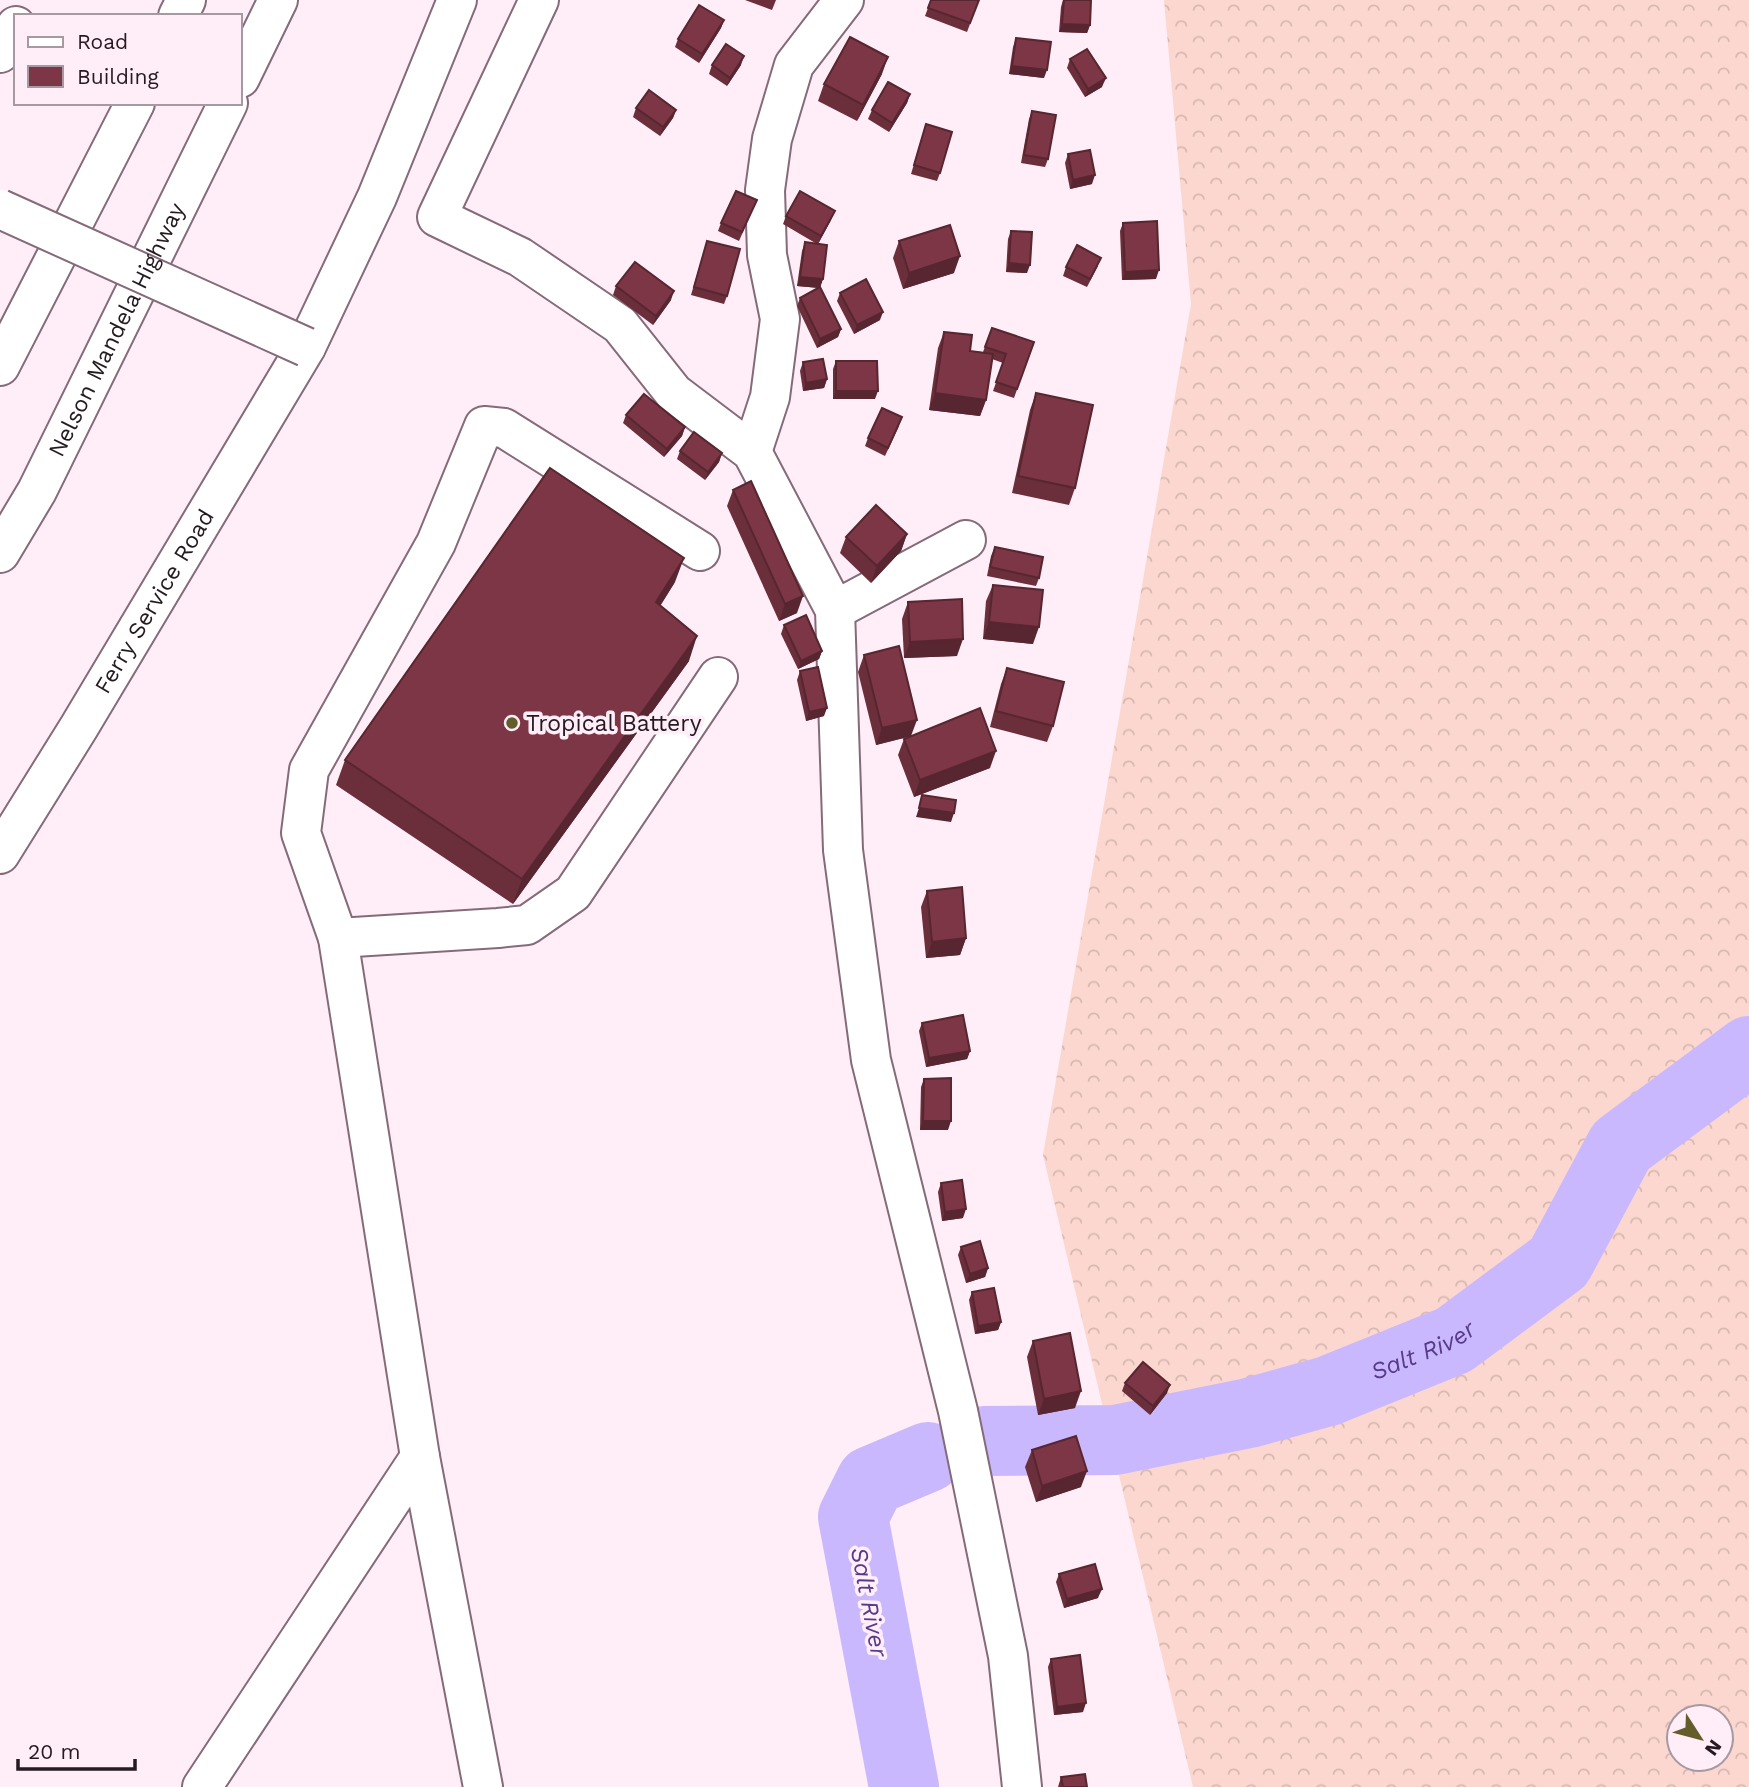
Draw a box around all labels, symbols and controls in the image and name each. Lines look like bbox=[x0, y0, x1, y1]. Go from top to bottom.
legend bbox=[14, 14, 242, 105]
text: Road bbox=[77, 29, 128, 54]
text: Building bbox=[77, 64, 159, 89]
street label: Nelson Mandela Highway bbox=[43, 198, 190, 461]
street label: Ferry Service Road bbox=[89, 504, 219, 698]
place label: Tropical Battery bbox=[526, 710, 702, 737]
marker: Tropical Battery bbox=[504, 715, 520, 731]
water label: Salt River bbox=[1367, 1314, 1482, 1386]
water label: Salt River bbox=[845, 1545, 894, 1661]
north arrow bbox=[1665, 1703, 1735, 1773]
scale bar bbox=[18, 1728, 135, 1772]
text: N bbox=[1700, 1735, 1727, 1760]
text: 20 m bbox=[28, 1739, 80, 1764]

